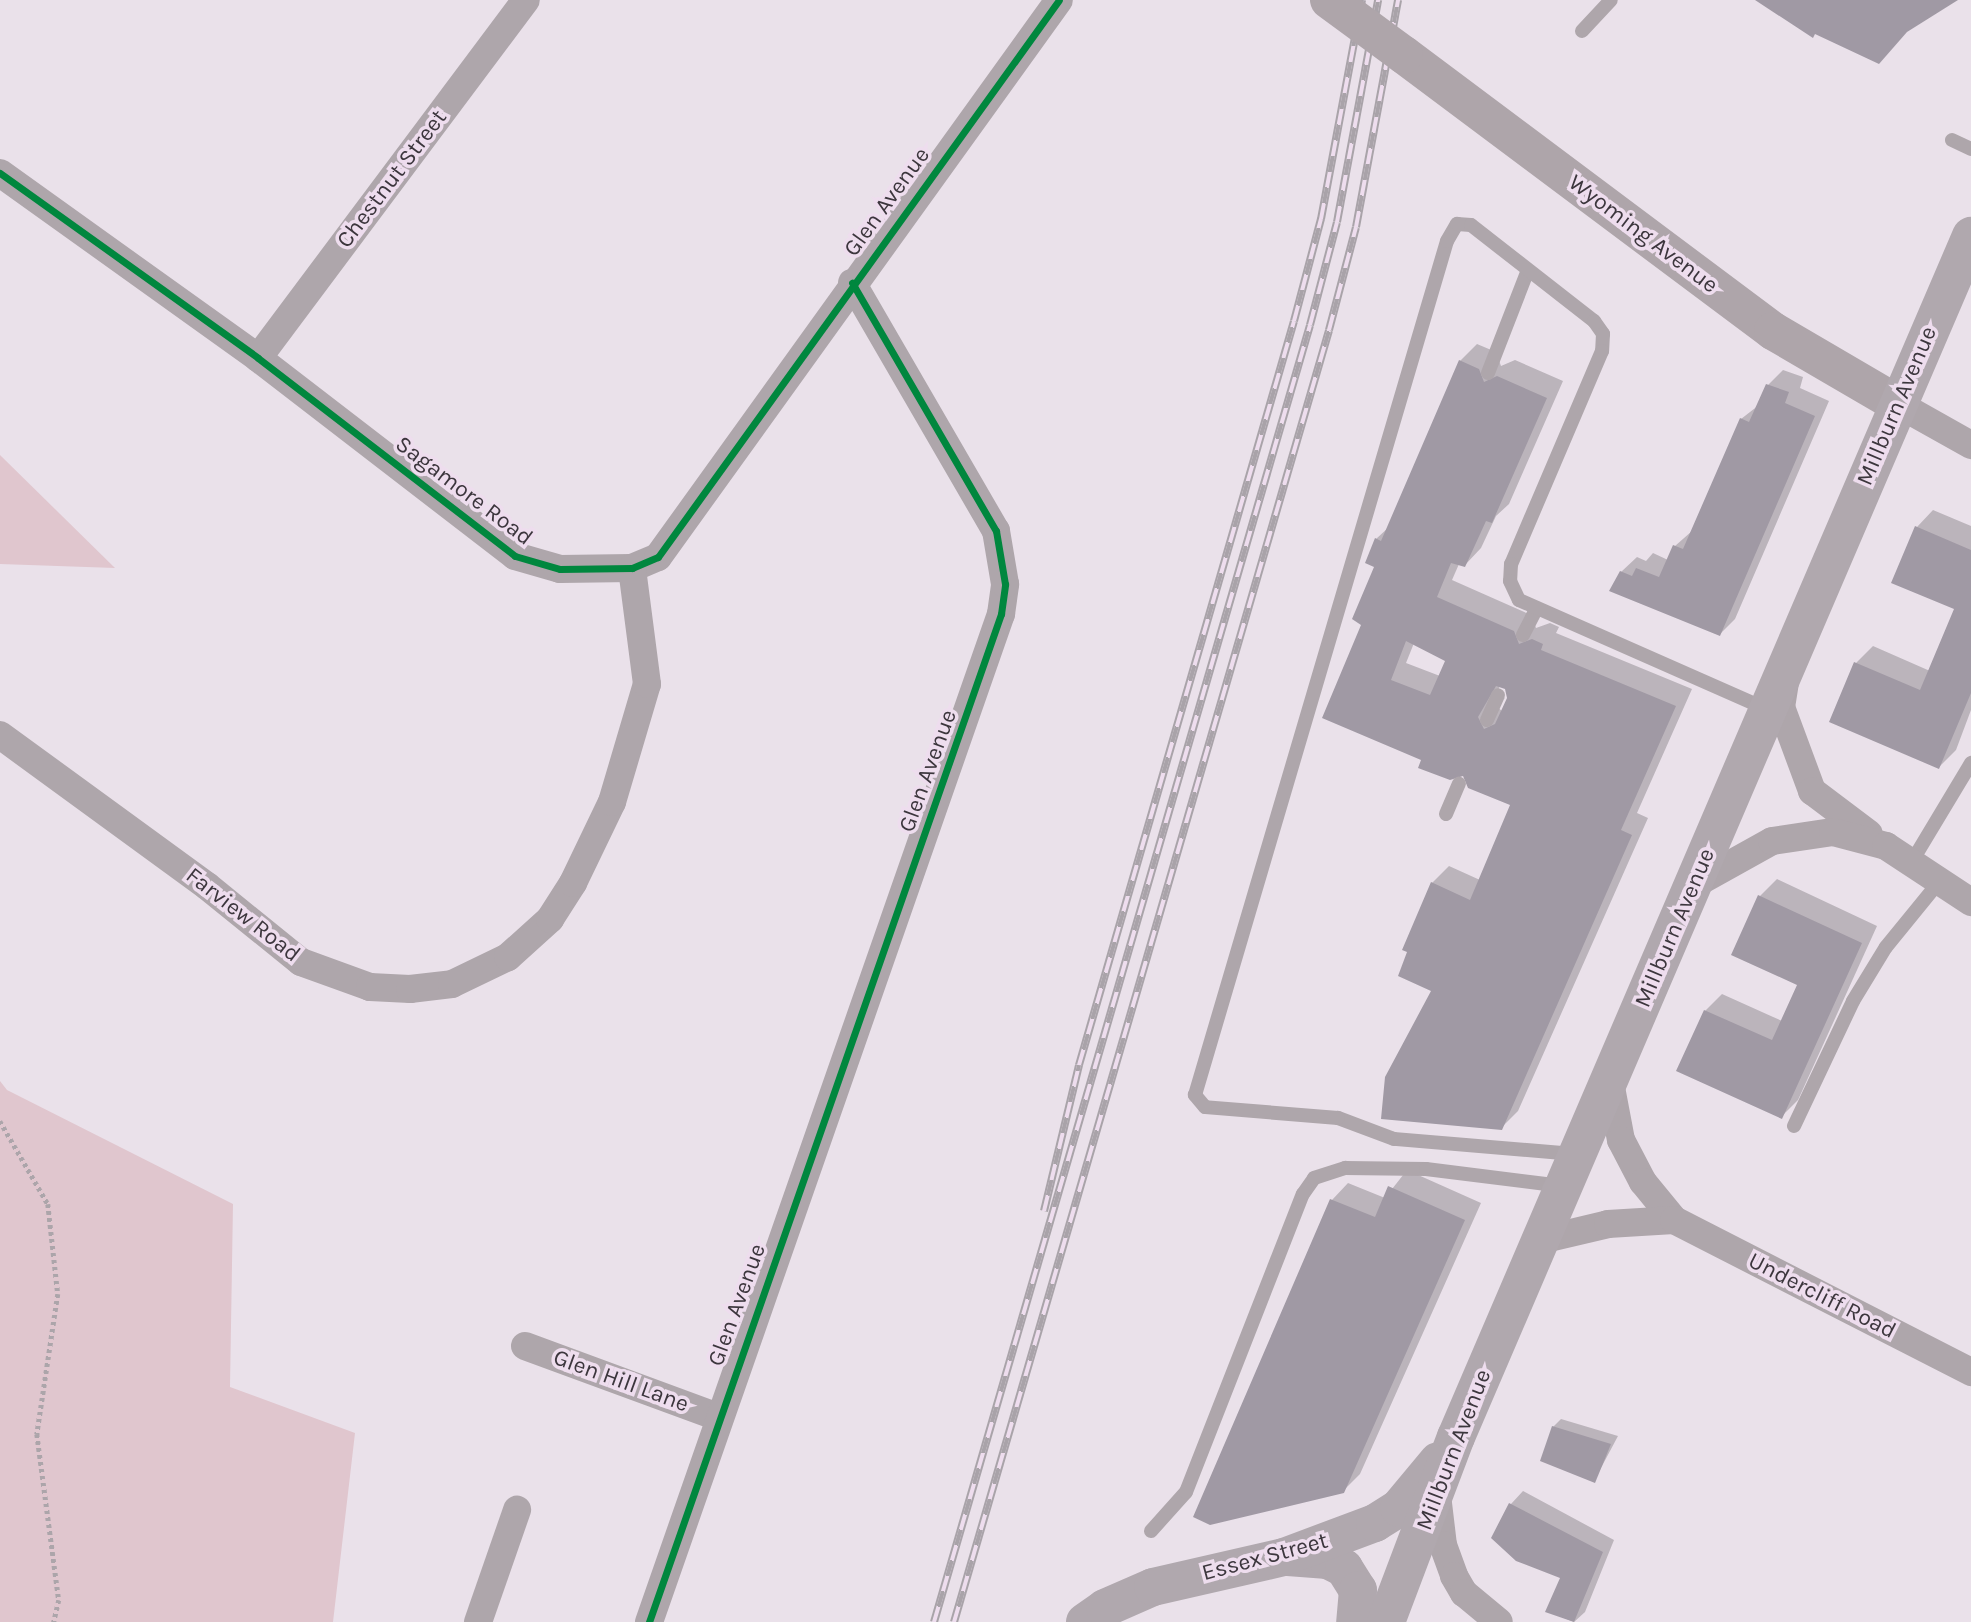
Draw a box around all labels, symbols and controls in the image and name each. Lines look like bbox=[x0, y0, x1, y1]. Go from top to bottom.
street label: Chestnut Street bbox=[331, 105, 453, 253]
street label: Glen Avenue bbox=[838, 142, 936, 262]
street label: Wyoming Avenue bbox=[1563, 169, 1723, 299]
street label: Millburn Avenue bbox=[1851, 322, 1943, 490]
street label: Sagamore Road bbox=[390, 430, 538, 552]
street label: Glen Avenue bbox=[893, 706, 963, 836]
street label: Millburn Avenue bbox=[1629, 844, 1721, 1012]
street label: Farview Road bbox=[180, 862, 306, 968]
street label: Glen Avenue bbox=[702, 1240, 772, 1370]
street label: Undercliff Road bbox=[1744, 1247, 1900, 1345]
street label: Glen Hill Lane bbox=[550, 1344, 692, 1418]
street label: Millburn Avenue bbox=[1411, 1366, 1497, 1534]
street label: Essex Street bbox=[1199, 1527, 1331, 1587]

